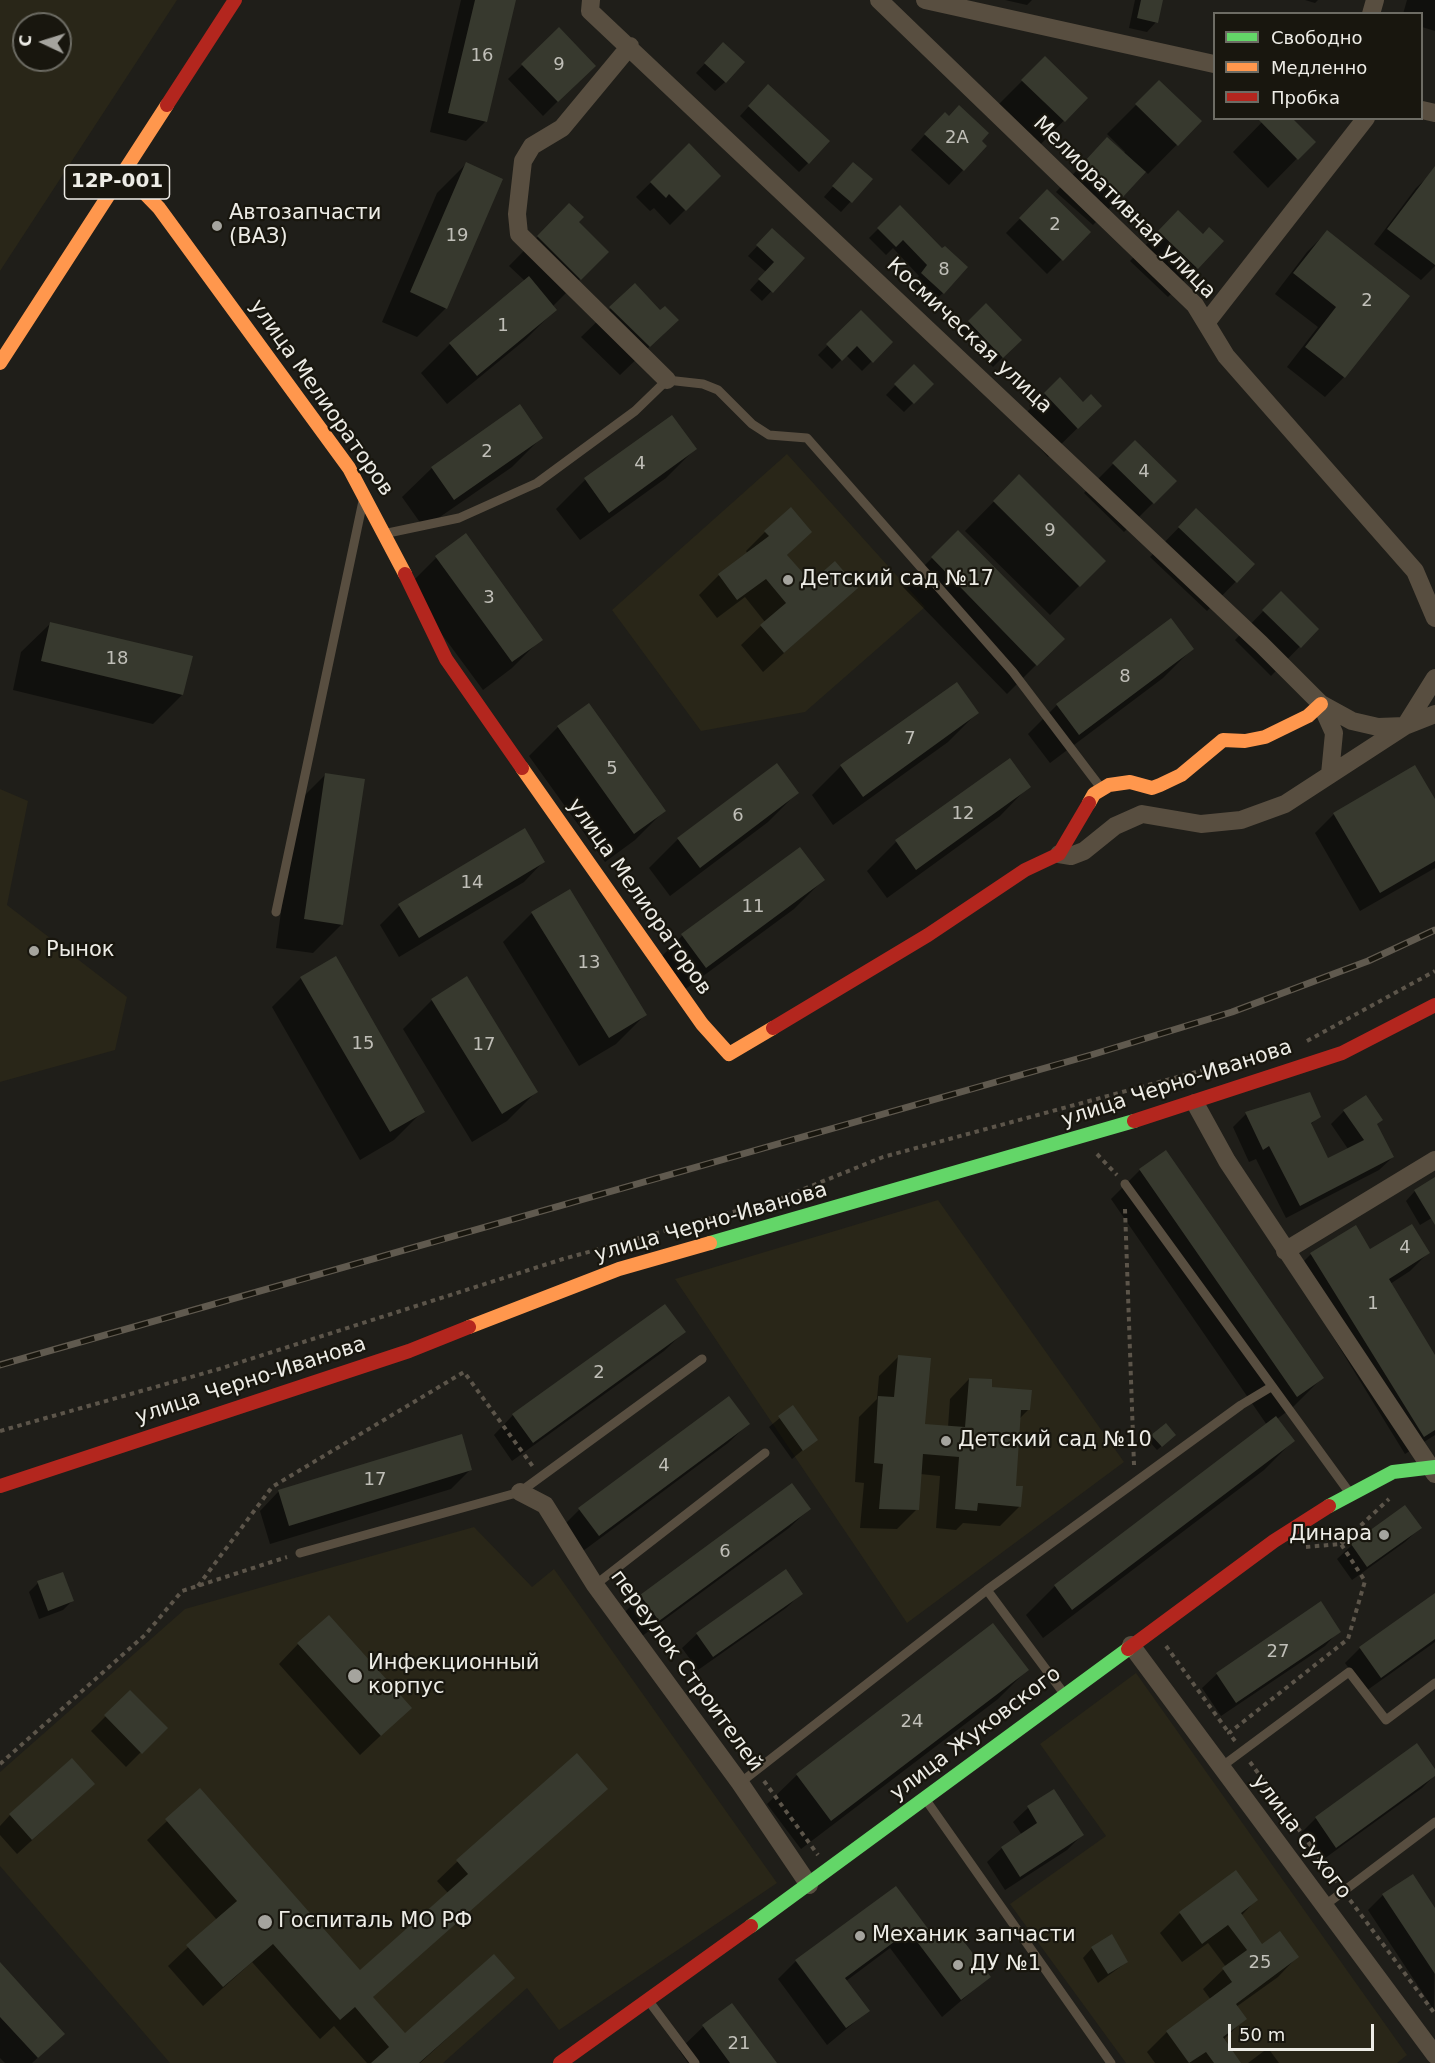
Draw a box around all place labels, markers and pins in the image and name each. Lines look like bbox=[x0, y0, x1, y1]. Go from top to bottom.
place label: Автозапчасти (ВАЗ) bbox=[229, 201, 381, 251]
marker: Автозапчасти (ВАЗ) bbox=[210, 219, 224, 233]
place label: Детский сад №17 bbox=[800, 567, 994, 593]
marker: Детский сад №17 bbox=[781, 573, 795, 587]
place label: Рынок bbox=[46, 938, 115, 964]
marker: Рынок bbox=[27, 944, 41, 958]
place label: Детский сад №10 bbox=[958, 1428, 1152, 1454]
marker: Детский сад №10 bbox=[939, 1434, 953, 1448]
place label: Динара bbox=[1289, 1522, 1372, 1548]
marker: Динара bbox=[1377, 1528, 1391, 1542]
place label: Инфекционный корпус bbox=[368, 1651, 539, 1701]
marker: Инфекционный корпус bbox=[346, 1667, 364, 1685]
place label: Госпиталь МО РФ bbox=[278, 1909, 472, 1935]
marker: Госпиталь МО РФ bbox=[256, 1913, 274, 1931]
place label: Механик запчасти bbox=[872, 1923, 1076, 1949]
marker: Механик запчасти bbox=[853, 1929, 867, 1943]
place label: ДУ №1 bbox=[970, 1952, 1041, 1978]
marker: ДУ №1 bbox=[951, 1958, 965, 1972]

